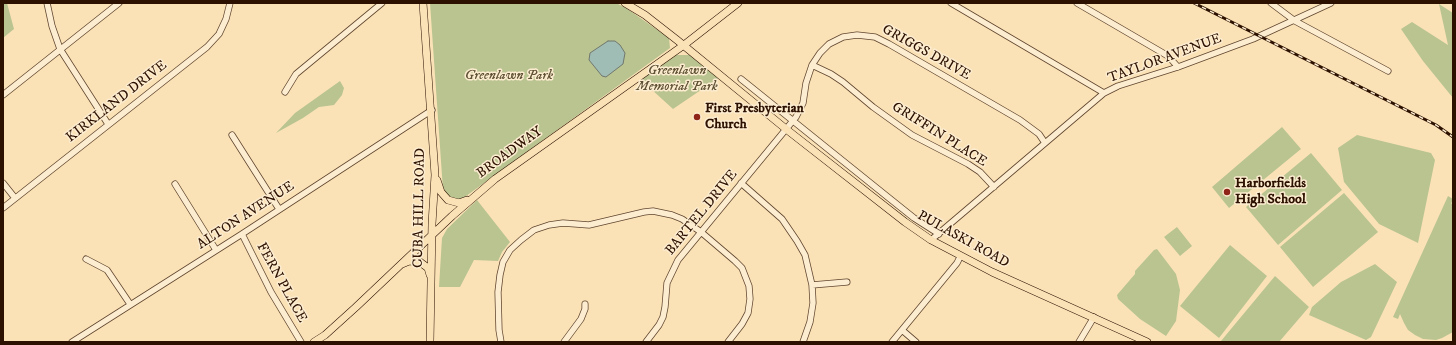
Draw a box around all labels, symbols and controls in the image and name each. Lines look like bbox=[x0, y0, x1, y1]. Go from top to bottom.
street label: GRIGGS DRIVE bbox=[879, 22, 973, 84]
street label: TAYLOR AVENUE bbox=[1106, 31, 1224, 87]
street label: KIRKLAND DRIVE bbox=[63, 58, 171, 146]
park label: Greenlawn Memorial Park bbox=[636, 63, 718, 96]
park label: Greenlawn Park bbox=[465, 68, 553, 84]
street label: GRIFFIN PLACE bbox=[888, 99, 990, 171]
place label: First Presbyterian Church bbox=[705, 101, 804, 134]
marker: First Presbyterian Church bbox=[692, 112, 702, 122]
street label: BROADWAY bbox=[474, 124, 546, 182]
street label: CUBA HILL ROAD bbox=[411, 148, 429, 268]
street label: BARTEL DRIVE bbox=[662, 167, 742, 259]
place label: Harborfields High School bbox=[1235, 176, 1306, 208]
street label: ALTON AVENUE bbox=[194, 178, 298, 254]
marker: Harborfields High School bbox=[1222, 187, 1232, 197]
street label: PULASKI ROAD bbox=[914, 208, 1012, 272]
street label: FERN PLACE bbox=[252, 240, 310, 326]

